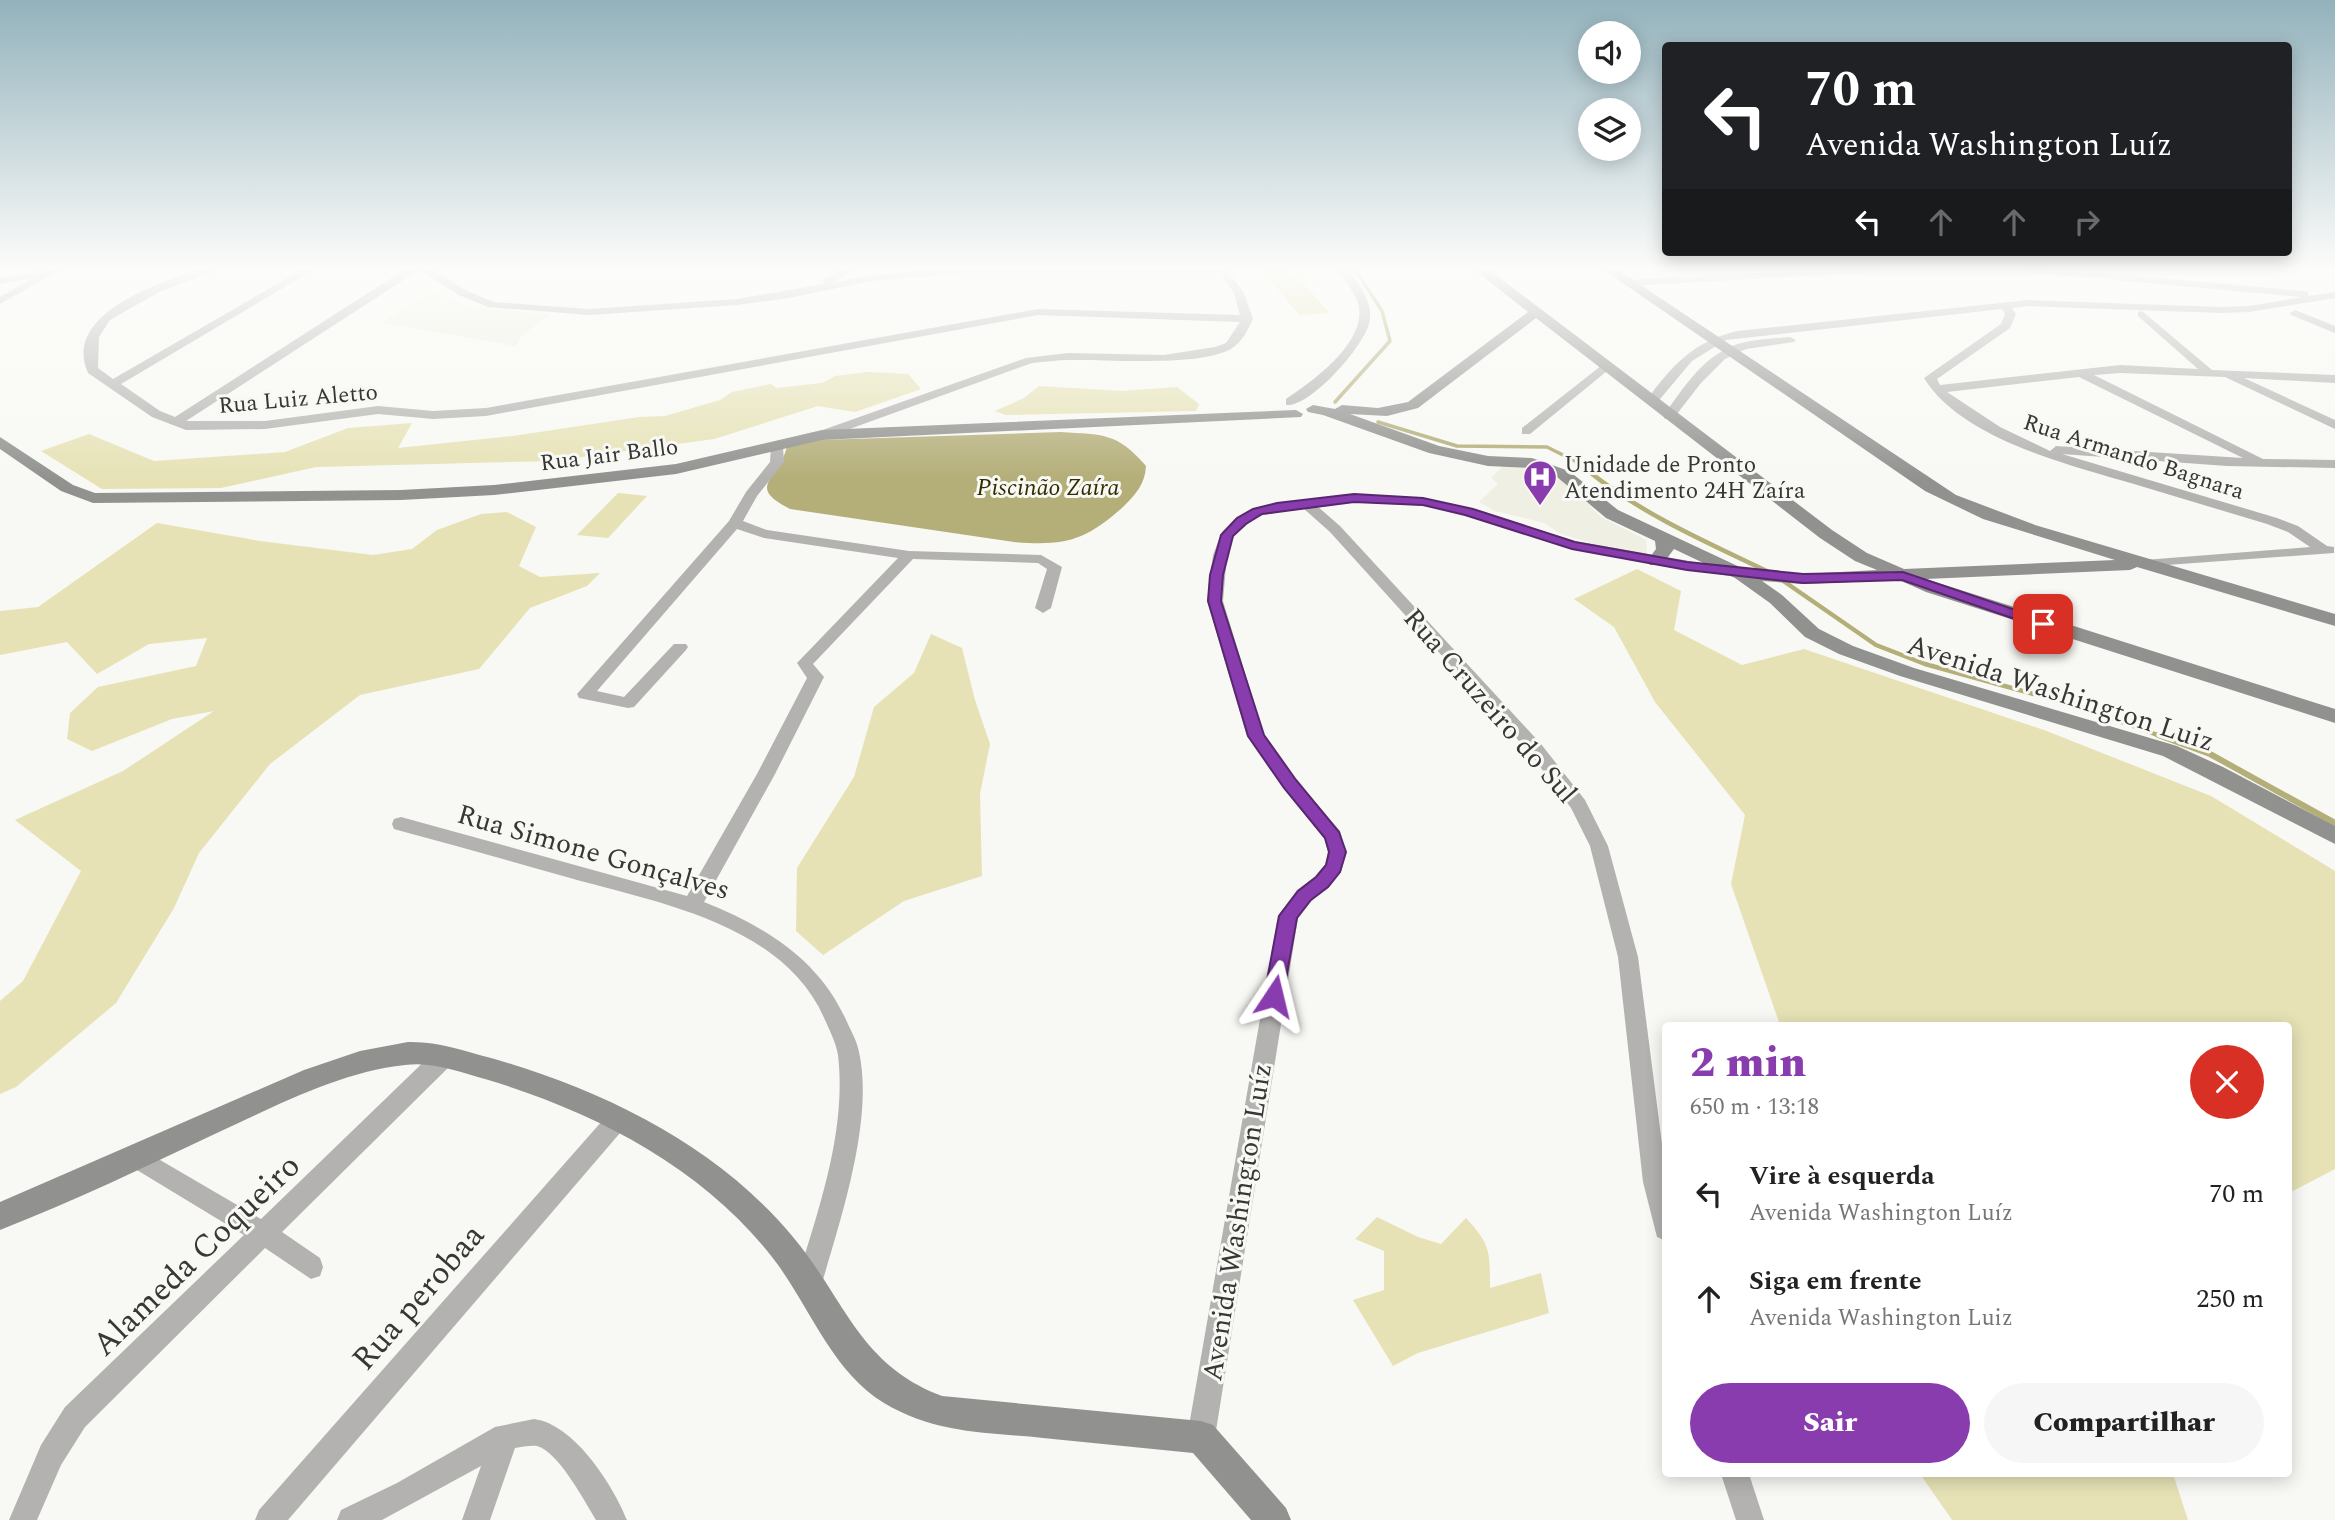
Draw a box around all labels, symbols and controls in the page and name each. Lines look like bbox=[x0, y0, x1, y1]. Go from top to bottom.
map controls bbox=[1578, 21, 1641, 161]
button: sound bbox=[1578, 21, 1641, 84]
text: 70 m bbox=[1805, 53, 1916, 128]
icon: left bbox=[1690, 70, 1781, 161]
button: layers bbox=[1578, 98, 1641, 161]
text: Avenida Washington Luíz bbox=[1805, 121, 2172, 170]
icon: left bbox=[1849, 203, 1887, 241]
icon: ahead bbox=[1922, 203, 1960, 241]
icon: ahead bbox=[1995, 203, 2033, 241]
icon: right bbox=[2068, 203, 2106, 241]
street label: Rua Luiz Aletto bbox=[217, 375, 379, 424]
street label: Rua Armando Bagnara bbox=[2019, 405, 2249, 510]
street label: Rua Jair Ballo bbox=[538, 430, 680, 481]
place label: Unidade de Pronto Atendimento 24H Zaíra bbox=[1564, 448, 1805, 509]
hospital icon: Unidade de Pronto Atendimento 24H Zaíra bbox=[1521, 458, 1559, 507]
water label: Piscinão Zaíra bbox=[977, 470, 1119, 506]
pin bbox=[2013, 594, 2073, 654]
street label: Rua Cruzeiro do Sul bbox=[1392, 599, 1587, 813]
icon: arrive bbox=[2024, 605, 2062, 643]
street label: Avenida Washington Luiz bbox=[1901, 623, 2220, 764]
street label: Rua Simone Gonçalves bbox=[452, 793, 735, 912]
position arrow bbox=[1237, 959, 1311, 1033]
text: 2 min bbox=[1690, 1032, 1806, 1095]
button: close bbox=[2190, 1045, 2264, 1119]
street label: Avenida Washington Luíz bbox=[1191, 1060, 1284, 1384]
text: 650 m · 13:18 bbox=[1690, 1090, 1819, 1125]
street label: Alameda Coqueiro bbox=[81, 1142, 312, 1368]
text: Vire à esquerda bbox=[1749, 1156, 1935, 1196]
text: 70 m bbox=[2209, 1174, 2264, 1214]
icon: left bbox=[1690, 1175, 1728, 1213]
text: Avenida Washington Luíz bbox=[1749, 1196, 2013, 1231]
street label: Rua perobaa bbox=[340, 1213, 497, 1382]
text: Siga em frente bbox=[1749, 1261, 1922, 1301]
text: 250 m bbox=[2196, 1279, 2264, 1319]
icon: ahead bbox=[1690, 1280, 1728, 1318]
text: Avenida Washington Luiz bbox=[1749, 1301, 2013, 1336]
button: Sair bbox=[1690, 1383, 1970, 1463]
button: Compartilhar bbox=[1984, 1383, 2264, 1463]

